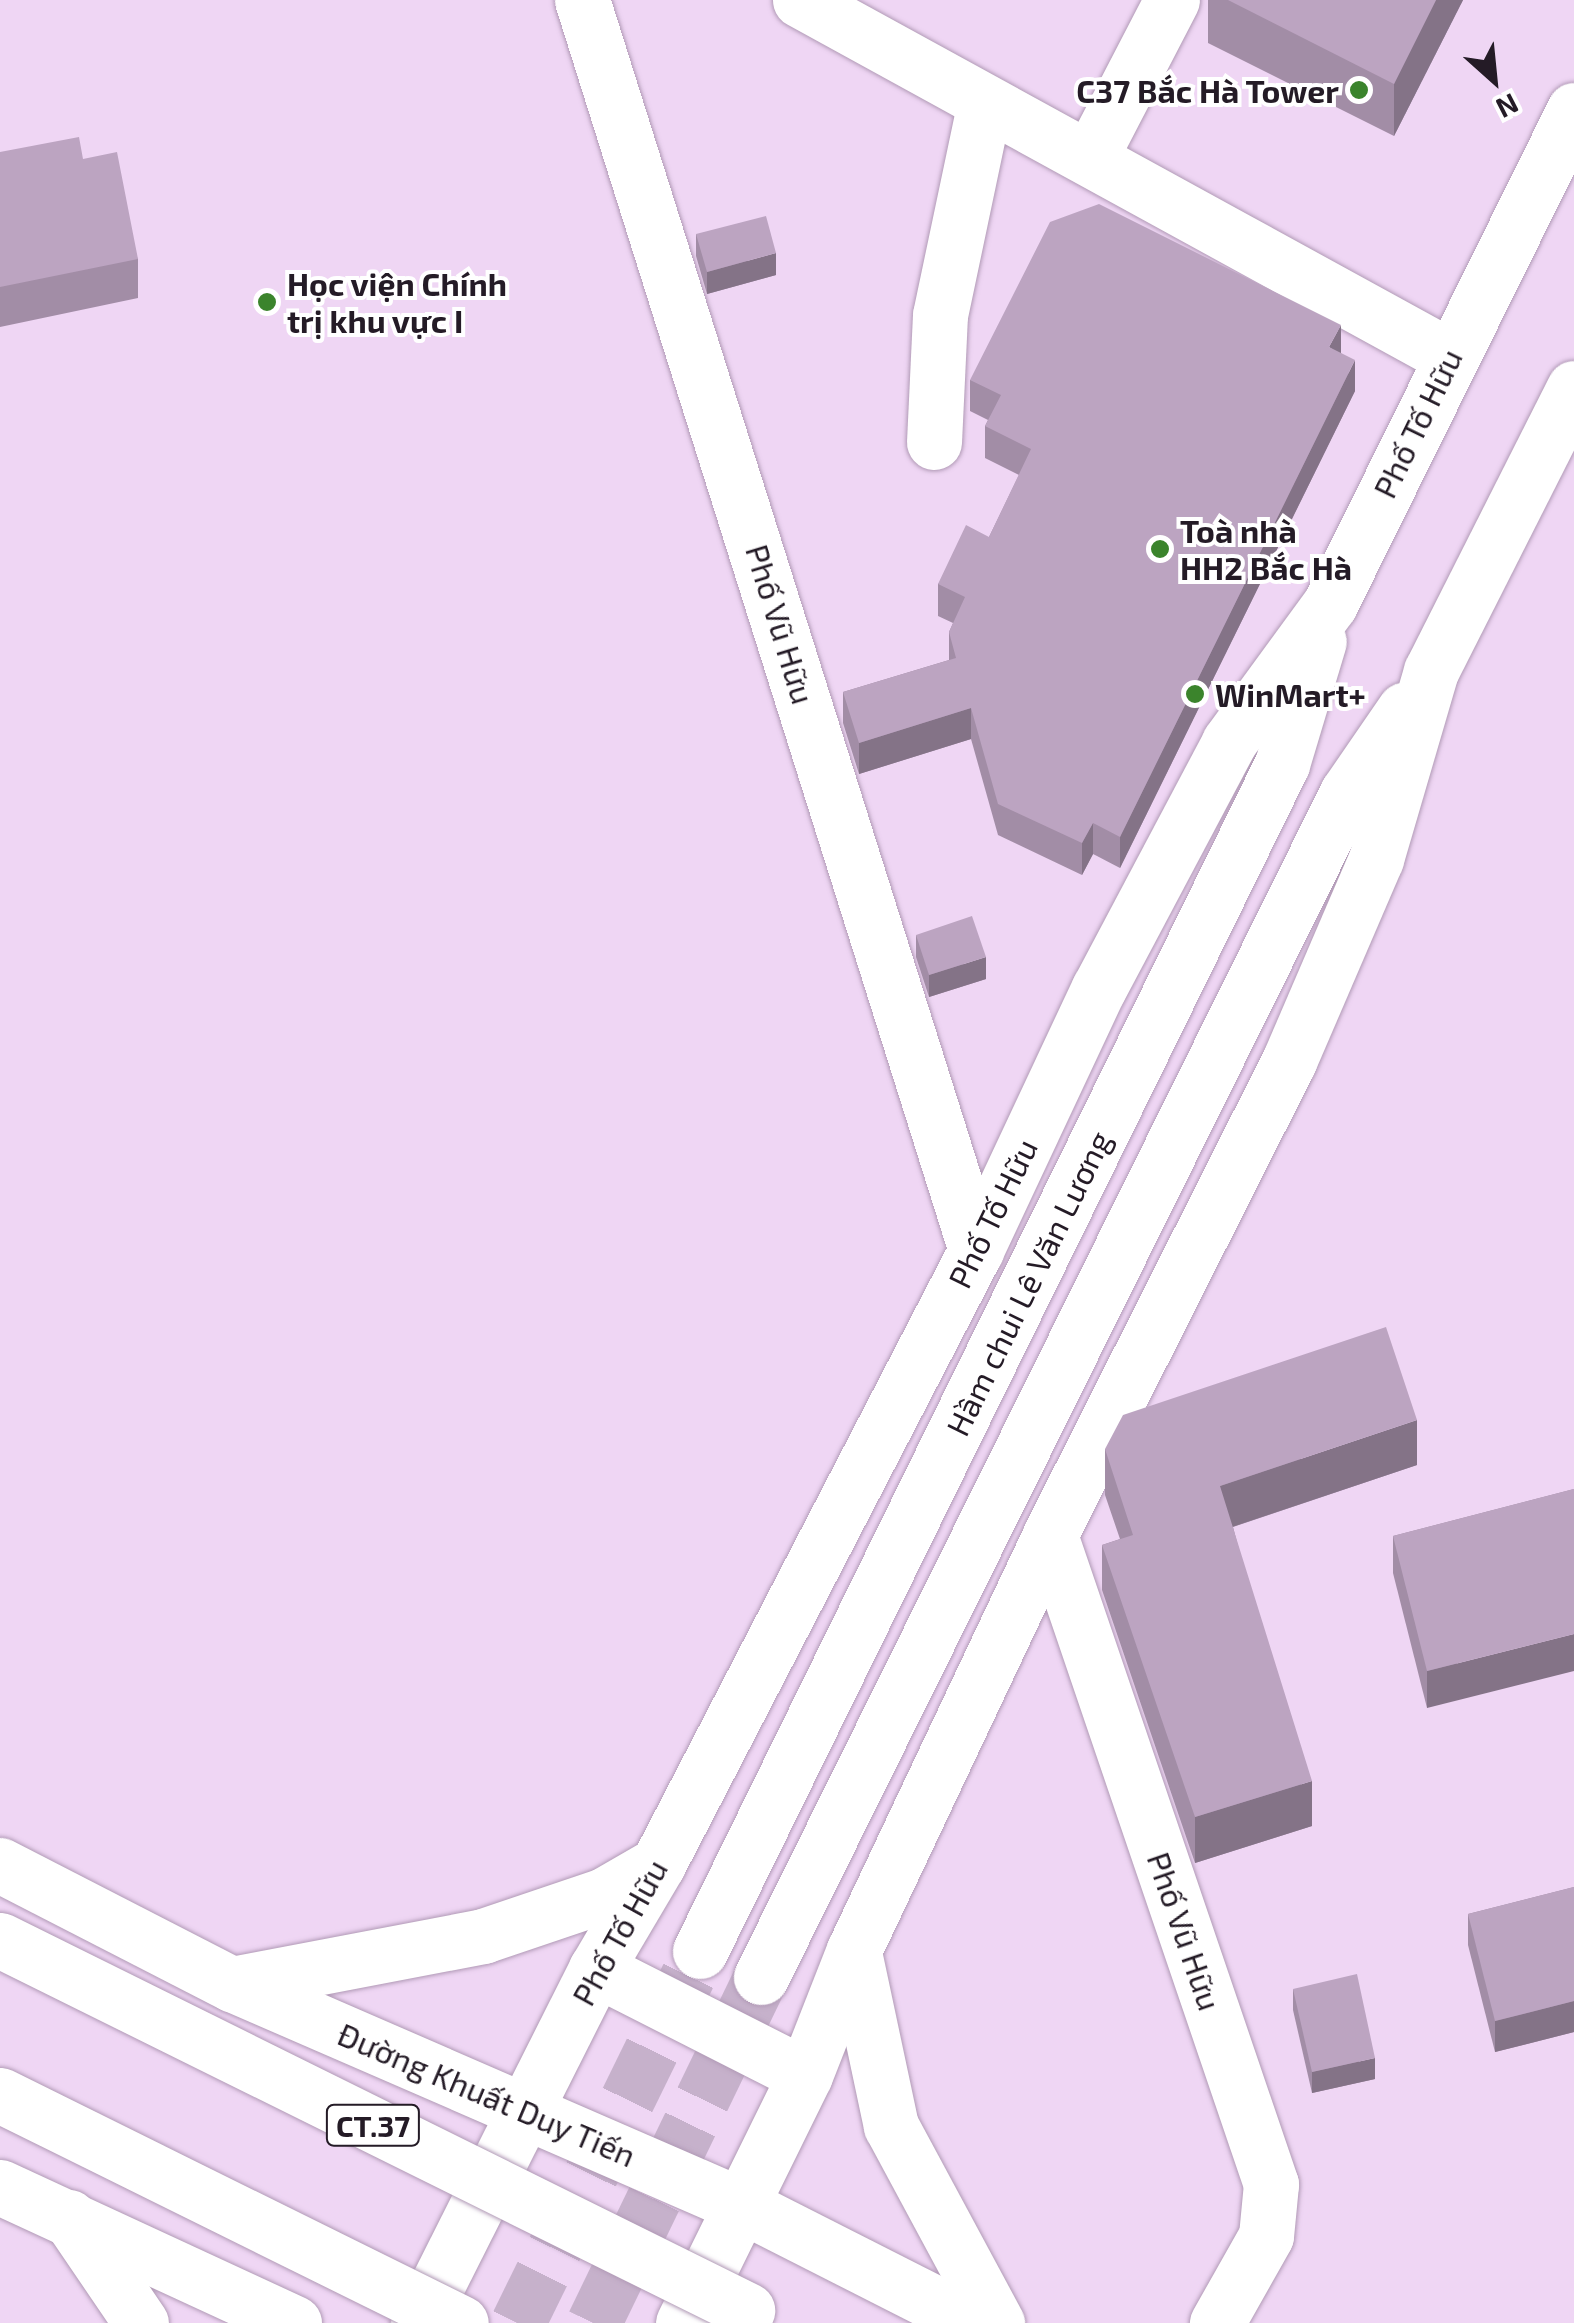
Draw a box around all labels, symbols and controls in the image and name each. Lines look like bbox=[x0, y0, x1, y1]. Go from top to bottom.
north arrow bbox=[1444, 30, 1544, 130]
place label: C37 Bắc Hà Tower bbox=[1076, 71, 1339, 109]
marker: C37 Bắc Hà Tower bbox=[1348, 79, 1370, 101]
text: N bbox=[1491, 87, 1524, 126]
place label: Học viện Chính trị khu vực I bbox=[287, 265, 508, 340]
marker: Học viện Chính trị khu vực I bbox=[256, 291, 278, 313]
street label: Phố Tố Hữu bbox=[1364, 342, 1470, 504]
place label: Toà nhà HH2 Bắc Hà bbox=[1180, 512, 1352, 587]
marker: Toà nhà HH2 Bắc Hà bbox=[1149, 538, 1171, 560]
street label: Phố Vũ Hữu bbox=[738, 539, 824, 709]
place label: WinMart+ bbox=[1215, 675, 1366, 713]
marker: WinMart+ bbox=[1184, 683, 1206, 705]
street label: Hầm chui Lê Văn Lương bbox=[937, 1124, 1119, 1442]
street label: Phố Tố Hữu bbox=[939, 1132, 1045, 1294]
street label: Phố Vũ Hữu bbox=[1140, 1846, 1230, 2016]
street label: Phố Tố Hữu bbox=[563, 1852, 675, 2012]
street label: Đường Khuất Duy Tiến bbox=[332, 2014, 642, 2174]
road number: CT.37 bbox=[326, 2100, 420, 2150]

